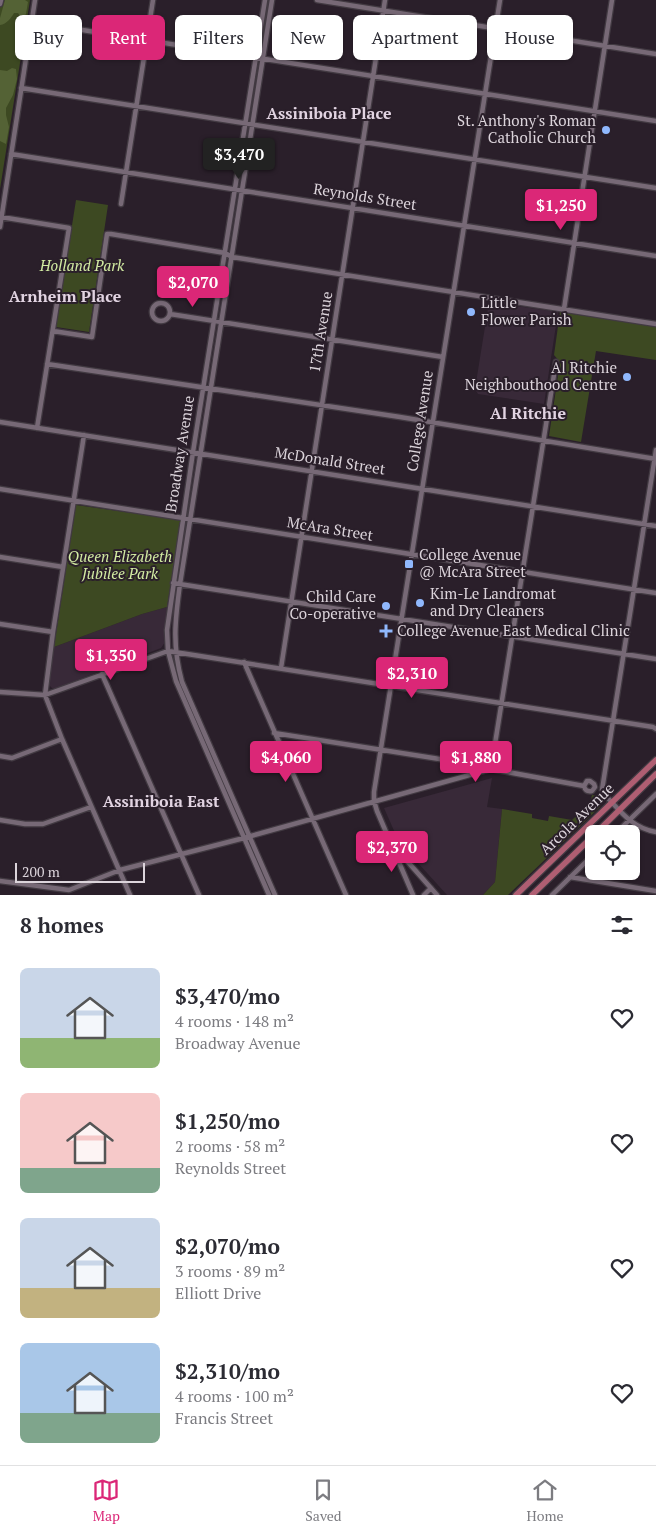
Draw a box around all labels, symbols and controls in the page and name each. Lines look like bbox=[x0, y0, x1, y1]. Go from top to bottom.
chip: Buy bbox=[15, 15, 82, 60]
chip: Rent bbox=[92, 15, 165, 60]
chip: Filters bbox=[175, 15, 262, 60]
chip: New bbox=[272, 15, 343, 60]
chip: Apartment bbox=[353, 15, 477, 60]
chip: House bbox=[487, 15, 573, 60]
district label: Assiniboia Place bbox=[266, 102, 392, 124]
place label: St. Anthony's Roman Catholic Church bbox=[457, 110, 596, 147]
marker: St. Anthony's Roman Catholic Church bbox=[600, 124, 612, 136]
pin: $3,470 bbox=[198, 138, 280, 180]
text: $3,470 bbox=[214, 143, 264, 165]
street label: Reynolds Street bbox=[312, 178, 419, 214]
pin: $1,250 bbox=[520, 188, 602, 231]
text: $1,250 bbox=[536, 194, 586, 216]
park label: Holland Park bbox=[39, 255, 125, 275]
pin: $2,070 bbox=[152, 266, 234, 308]
text: $2,070 bbox=[168, 271, 218, 293]
district label: Arnheim Place bbox=[9, 285, 122, 307]
street label: 17th Avenue bbox=[304, 290, 336, 374]
place label: Little Flower Parish bbox=[481, 292, 572, 329]
marker: Little Flower Parish bbox=[465, 306, 477, 318]
place label: Al Ritchie Neighbouthood Centre bbox=[465, 357, 617, 394]
street label: College Avenue bbox=[401, 369, 437, 473]
marker: Al Ritchie Neighbouthood Centre bbox=[621, 371, 633, 383]
street label: Broadway Avenue bbox=[160, 394, 198, 514]
district label: Al Ritchie bbox=[490, 402, 566, 424]
street label: McDonald Street bbox=[273, 441, 387, 479]
street label: McAra Street bbox=[286, 511, 375, 545]
place label: College Avenue @ McAra Street bbox=[419, 544, 526, 581]
park label: Queen Elizabeth Jubilee Park bbox=[68, 546, 172, 583]
marker: College Avenue @ McAra Street bbox=[403, 558, 415, 570]
place label: Kim-Le Landromat and Dry Cleaners bbox=[430, 583, 557, 620]
place label: Child Care Co-operative bbox=[289, 586, 376, 623]
marker: Kim-Le Landromat and Dry Cleaners bbox=[414, 597, 426, 609]
marker: Child Care Co-operative bbox=[380, 600, 392, 612]
place label: College Avenue East Medical Clinic bbox=[397, 620, 630, 640]
marker: College Avenue East Medical Clinic bbox=[379, 624, 393, 638]
pin: $1,350 bbox=[70, 638, 152, 681]
text: $1,350 bbox=[86, 644, 136, 666]
pin: $2,310 bbox=[371, 656, 453, 699]
text: $2,310 bbox=[387, 662, 437, 684]
pin: $4,060 bbox=[245, 740, 327, 783]
pin: $1,880 bbox=[435, 740, 517, 783]
text: $4,060 bbox=[261, 746, 311, 768]
text: $1,880 bbox=[451, 746, 501, 768]
street label: Arcola Avenue bbox=[535, 778, 618, 859]
district label: Assiniboia East bbox=[103, 790, 220, 812]
map controls bbox=[585, 825, 640, 880]
button: locate bbox=[585, 825, 640, 880]
pin: $2,370 bbox=[351, 830, 433, 873]
text: $2,370 bbox=[367, 836, 417, 858]
scale bar bbox=[15, 860, 145, 883]
text: 200 m bbox=[22, 862, 60, 881]
text: 8 homes bbox=[20, 911, 104, 939]
icon: filters bbox=[608, 911, 636, 939]
text: $3,470/mo bbox=[175, 982, 280, 1010]
icon: home bbox=[60, 988, 120, 1048]
icon: heart bbox=[608, 1004, 636, 1032]
text: 4 rooms · 148 m² bbox=[175, 1010, 294, 1032]
text: Broadway Avenue bbox=[175, 1032, 301, 1054]
text: $1,250/mo bbox=[175, 1107, 280, 1135]
icon: home bbox=[60, 1113, 120, 1173]
icon: heart bbox=[608, 1129, 636, 1157]
text: 2 rooms · 58 m² bbox=[175, 1135, 285, 1157]
text: Reynolds Street bbox=[175, 1157, 286, 1179]
text: $2,070/mo bbox=[175, 1232, 280, 1260]
icon: home bbox=[60, 1238, 120, 1298]
icon: heart bbox=[608, 1254, 636, 1282]
text: 3 rooms · 89 m² bbox=[175, 1260, 285, 1282]
text: Elliott Drive bbox=[175, 1282, 261, 1304]
text: $2,310/mo bbox=[175, 1357, 280, 1385]
icon: home bbox=[60, 1363, 120, 1423]
icon: heart bbox=[608, 1379, 636, 1407]
text: 4 rooms · 100 m² bbox=[175, 1385, 294, 1407]
text: Francis Street bbox=[175, 1407, 273, 1429]
tab: Map bbox=[92, 1476, 120, 1525]
tab: Saved bbox=[305, 1476, 342, 1525]
tab: Home bbox=[526, 1476, 564, 1525]

